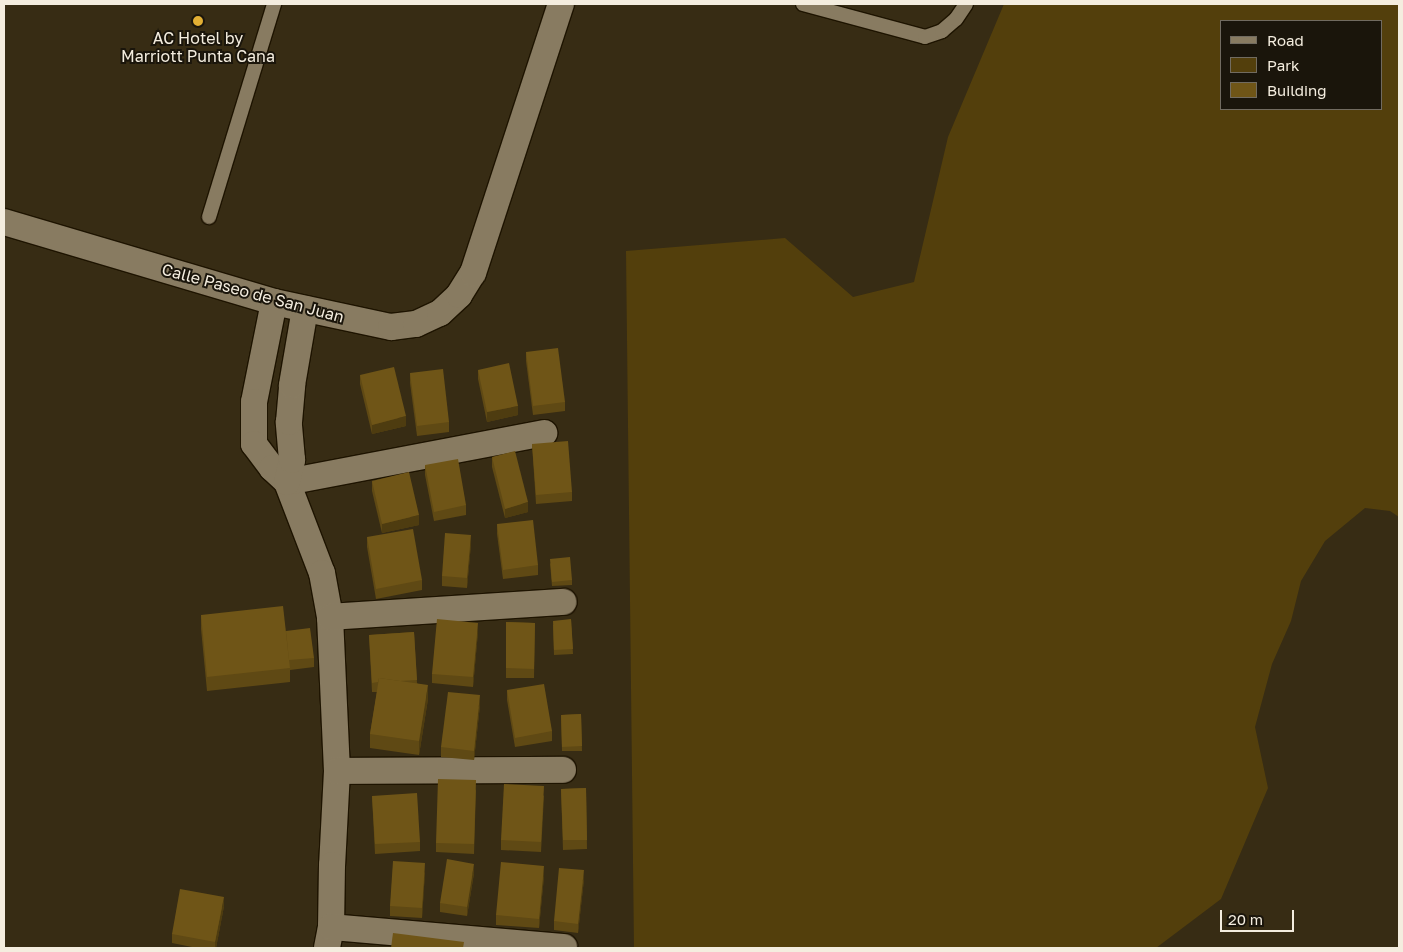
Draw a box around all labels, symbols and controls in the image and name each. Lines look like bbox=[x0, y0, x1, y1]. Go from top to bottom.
marker: AC Hotel by Marriott Punta Cana bbox=[192, 15, 204, 27]
legend bbox=[1220, 20, 1383, 110]
place label: AC Hotel by Marriott Punta Cana bbox=[121, 28, 275, 66]
text: Road bbox=[1267, 31, 1304, 49]
text: Park bbox=[1267, 56, 1299, 74]
text: Building bbox=[1267, 81, 1327, 99]
street label: Calle Paseo de San Juan bbox=[160, 259, 346, 327]
scale bar bbox=[1223, 900, 1297, 932]
text: 20 m bbox=[1228, 910, 1263, 928]

